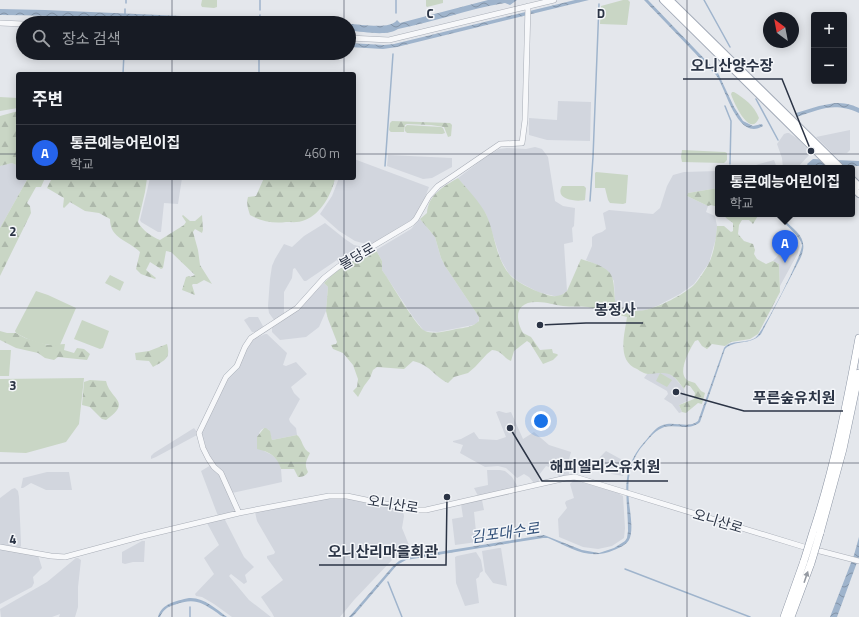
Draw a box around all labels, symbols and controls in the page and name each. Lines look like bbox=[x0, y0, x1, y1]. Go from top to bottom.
text: C bbox=[426, 3, 434, 23]
text: D bbox=[597, 3, 605, 23]
north arrow bbox=[763, 12, 799, 48]
map controls bbox=[811, 12, 847, 84]
button: + bbox=[811, 12, 847, 48]
search box bbox=[16, 16, 356, 60]
icon: search bbox=[30, 27, 52, 49]
text: 장소 검색 bbox=[62, 27, 121, 50]
button: − bbox=[811, 48, 847, 84]
callout: 오니산양수장 bbox=[683, 52, 782, 79]
text: 오니산양수장 bbox=[691, 54, 774, 77]
text: 주변 bbox=[32, 86, 63, 112]
text: 통큰예능어린이집 bbox=[70, 131, 180, 154]
text: A bbox=[41, 143, 49, 163]
text: 460 m bbox=[304, 143, 340, 163]
text: 학교 bbox=[70, 154, 94, 174]
popup bbox=[715, 165, 855, 217]
text: 통큰예능어린이집 bbox=[730, 170, 840, 193]
text: 학교 bbox=[730, 193, 754, 213]
text: 2 bbox=[9, 221, 17, 241]
pin: A bbox=[772, 230, 798, 263]
street label: 불당로 bbox=[335, 237, 379, 274]
callout: 봉정사 bbox=[586, 296, 643, 323]
text: 봉정사 bbox=[594, 298, 636, 321]
text: 3 bbox=[9, 375, 17, 395]
callout: 푸른숲유치원 bbox=[744, 384, 843, 411]
text: 푸른숲유치원 bbox=[753, 386, 835, 409]
your location bbox=[531, 411, 551, 431]
callout: 해피엘리스유치원 bbox=[542, 454, 668, 481]
text: 해피엘리스유치원 bbox=[550, 455, 660, 478]
street label: 오니산로 bbox=[366, 489, 420, 518]
street label: 오니산로 bbox=[690, 503, 746, 538]
water label: 김포대수로 bbox=[469, 516, 542, 549]
text: 4 bbox=[9, 529, 17, 549]
callout: 오니산리마을회관 bbox=[319, 538, 446, 565]
text: 오니산리마을회관 bbox=[328, 540, 438, 563]
one-way arrow bbox=[803, 570, 809, 582]

